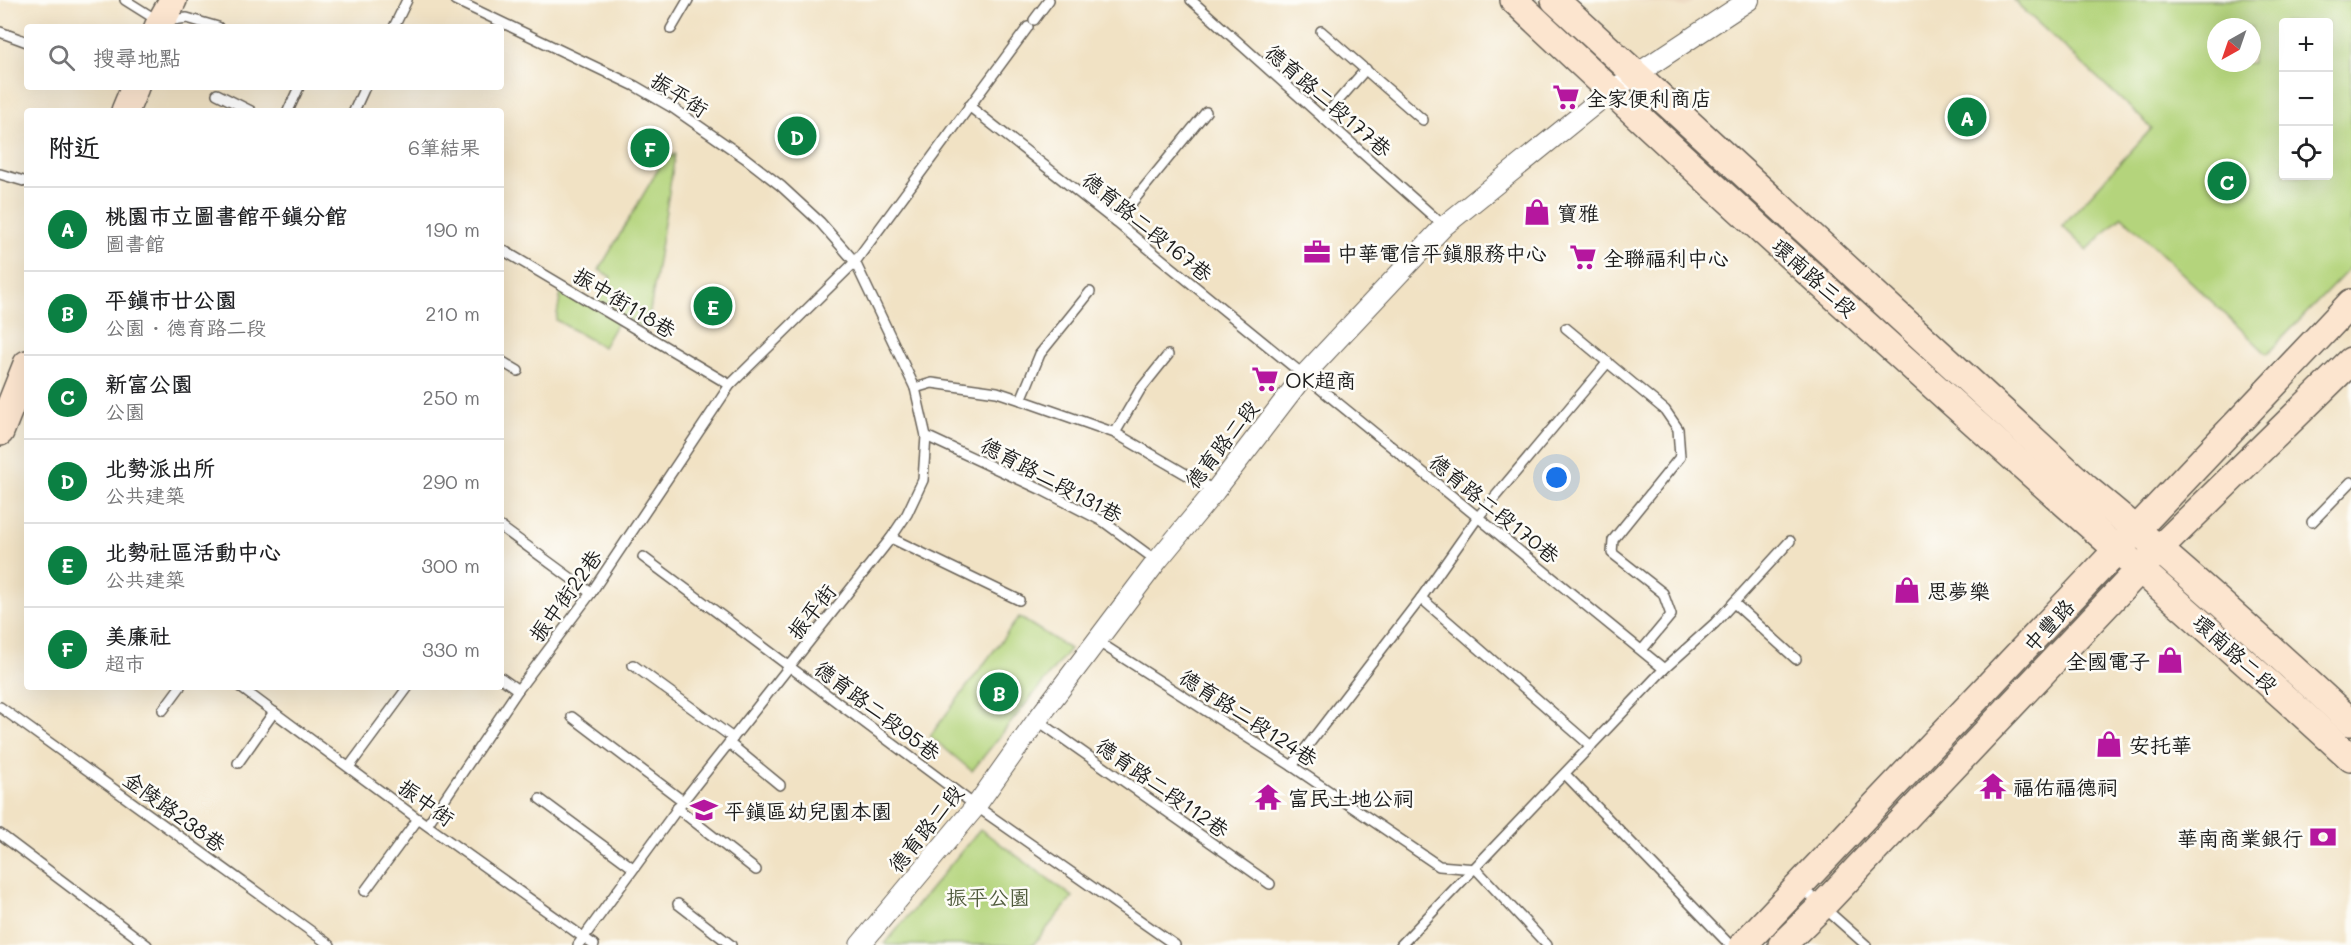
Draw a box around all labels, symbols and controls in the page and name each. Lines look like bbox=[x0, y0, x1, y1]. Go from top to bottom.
north arrow bbox=[2207, 18, 2261, 72]
map controls bbox=[2279, 18, 2333, 180]
button: + bbox=[2279, 18, 2333, 72]
search box bbox=[24, 24, 504, 90]
street label: 德育路二段177巷 bbox=[1260, 38, 1398, 162]
icon: search bbox=[45, 41, 78, 74]
text: 搜尋地點 bbox=[93, 43, 181, 72]
street label: 振平街 bbox=[646, 66, 714, 122]
button: − bbox=[2279, 72, 2333, 126]
supermarket icon: 全家便利商店 bbox=[1551, 82, 1581, 112]
place label: 全家便利商店 bbox=[1586, 84, 1712, 111]
pin: A bbox=[1948, 94, 1986, 140]
pin: D bbox=[778, 114, 816, 158]
pin: F bbox=[630, 126, 670, 170]
button: locate bbox=[2279, 126, 2333, 180]
text: 附近 bbox=[48, 130, 100, 164]
text: 6筆結果 bbox=[408, 134, 480, 160]
pin: C bbox=[2208, 158, 2246, 204]
street label: 德育路二段167巷 bbox=[1077, 165, 1219, 287]
shop icon: 寶雅 bbox=[1522, 197, 1552, 227]
place label: 寶雅 bbox=[1557, 199, 1599, 226]
text: 桃園市立圖書館平鎮分館 bbox=[105, 201, 347, 230]
text: A bbox=[61, 216, 74, 242]
text: 190 m bbox=[425, 216, 480, 242]
text: 圖書館 bbox=[105, 230, 165, 256]
street label: 環南路三段 bbox=[1767, 232, 1863, 322]
office icon: 中華電信平鎮服務中心 bbox=[1302, 237, 1332, 267]
place label: 中華電信平鎮服務中心 bbox=[1337, 239, 1547, 266]
supermarket icon: 全聯福利中心 bbox=[1568, 242, 1598, 272]
place label: 全聯福利中心 bbox=[1603, 244, 1729, 271]
street label: 振中街118巷 bbox=[569, 261, 681, 343]
pin: E bbox=[694, 284, 732, 328]
text: 平鎮市廿公園 bbox=[105, 285, 237, 314]
text: B bbox=[61, 300, 74, 326]
text: 210 m bbox=[425, 300, 480, 326]
text: 公園 · 德育路二段 bbox=[105, 314, 267, 340]
supermarket icon: OK超商 bbox=[1250, 364, 1280, 394]
place label: OK超商 bbox=[1285, 366, 1356, 393]
text: 新富公園 bbox=[105, 369, 193, 398]
text: C bbox=[60, 384, 75, 410]
text: 250 m bbox=[423, 384, 480, 410]
street label: 德育路二段 bbox=[1178, 394, 1264, 494]
text: 公園 bbox=[105, 398, 145, 424]
street label: 德育路二段131巷 bbox=[976, 430, 1128, 528]
street label: 德育路二段170巷 bbox=[1424, 447, 1566, 569]
text: 北勢派出所 bbox=[105, 453, 215, 482]
your location bbox=[1542, 463, 1571, 492]
text: D bbox=[60, 468, 75, 494]
text: 290 m bbox=[422, 468, 480, 494]
text: 公共建築 bbox=[105, 482, 185, 508]
text: 北勢社區活動中心 bbox=[105, 537, 281, 566]
street label: 振中街22巷 bbox=[523, 544, 607, 646]
text: E bbox=[61, 552, 74, 578]
text: 300 m bbox=[421, 552, 480, 578]
text: 公共建築 bbox=[105, 566, 185, 592]
shop icon: 思夢樂 bbox=[1892, 575, 1922, 605]
place label: 思夢樂 bbox=[1927, 577, 1990, 604]
street label: 振平街 bbox=[781, 578, 841, 644]
street label: 中豐路 bbox=[2017, 593, 2079, 657]
street label: 環南路二段 bbox=[2188, 608, 2284, 698]
text: 美廉社 bbox=[105, 621, 171, 650]
text: F bbox=[61, 636, 74, 662]
text: 330 m bbox=[422, 636, 480, 662]
shop icon: 全國電子 bbox=[2155, 645, 2185, 675]
place label: 全國電子 bbox=[2066, 647, 2150, 674]
text: 超市 bbox=[105, 650, 145, 676]
street label: 德育路二段95巷 bbox=[810, 654, 946, 766]
street label: 德育路二段124巷 bbox=[1175, 662, 1323, 772]
pin: B bbox=[980, 670, 1018, 714]
shop icon: 安托華 bbox=[2094, 729, 2124, 759]
street label: 德育路二段112巷 bbox=[1091, 731, 1235, 843]
place label: 安托華 bbox=[2129, 731, 2192, 758]
street label: 金陵路238巷 bbox=[118, 765, 232, 857]
temple icon: 福佑福德祠 bbox=[1978, 771, 2008, 801]
street label: 振中街 bbox=[394, 773, 460, 831]
place label: 福佑福德祠 bbox=[2013, 773, 2118, 800]
street label: 德育路二段 bbox=[881, 779, 969, 877]
temple icon: 富民土地公祠 bbox=[1253, 782, 1283, 812]
place label: 富民土地公祠 bbox=[1288, 784, 1414, 811]
school or university icon: 平鎮區幼兒園本園 bbox=[689, 795, 719, 825]
place label: 平鎮區幼兒園本園 bbox=[724, 797, 892, 824]
bank icon: 華南商業銀行 bbox=[2308, 822, 2338, 852]
place label: 華南商業銀行 bbox=[2177, 824, 2303, 851]
park label: 振平公園 bbox=[946, 883, 1030, 910]

